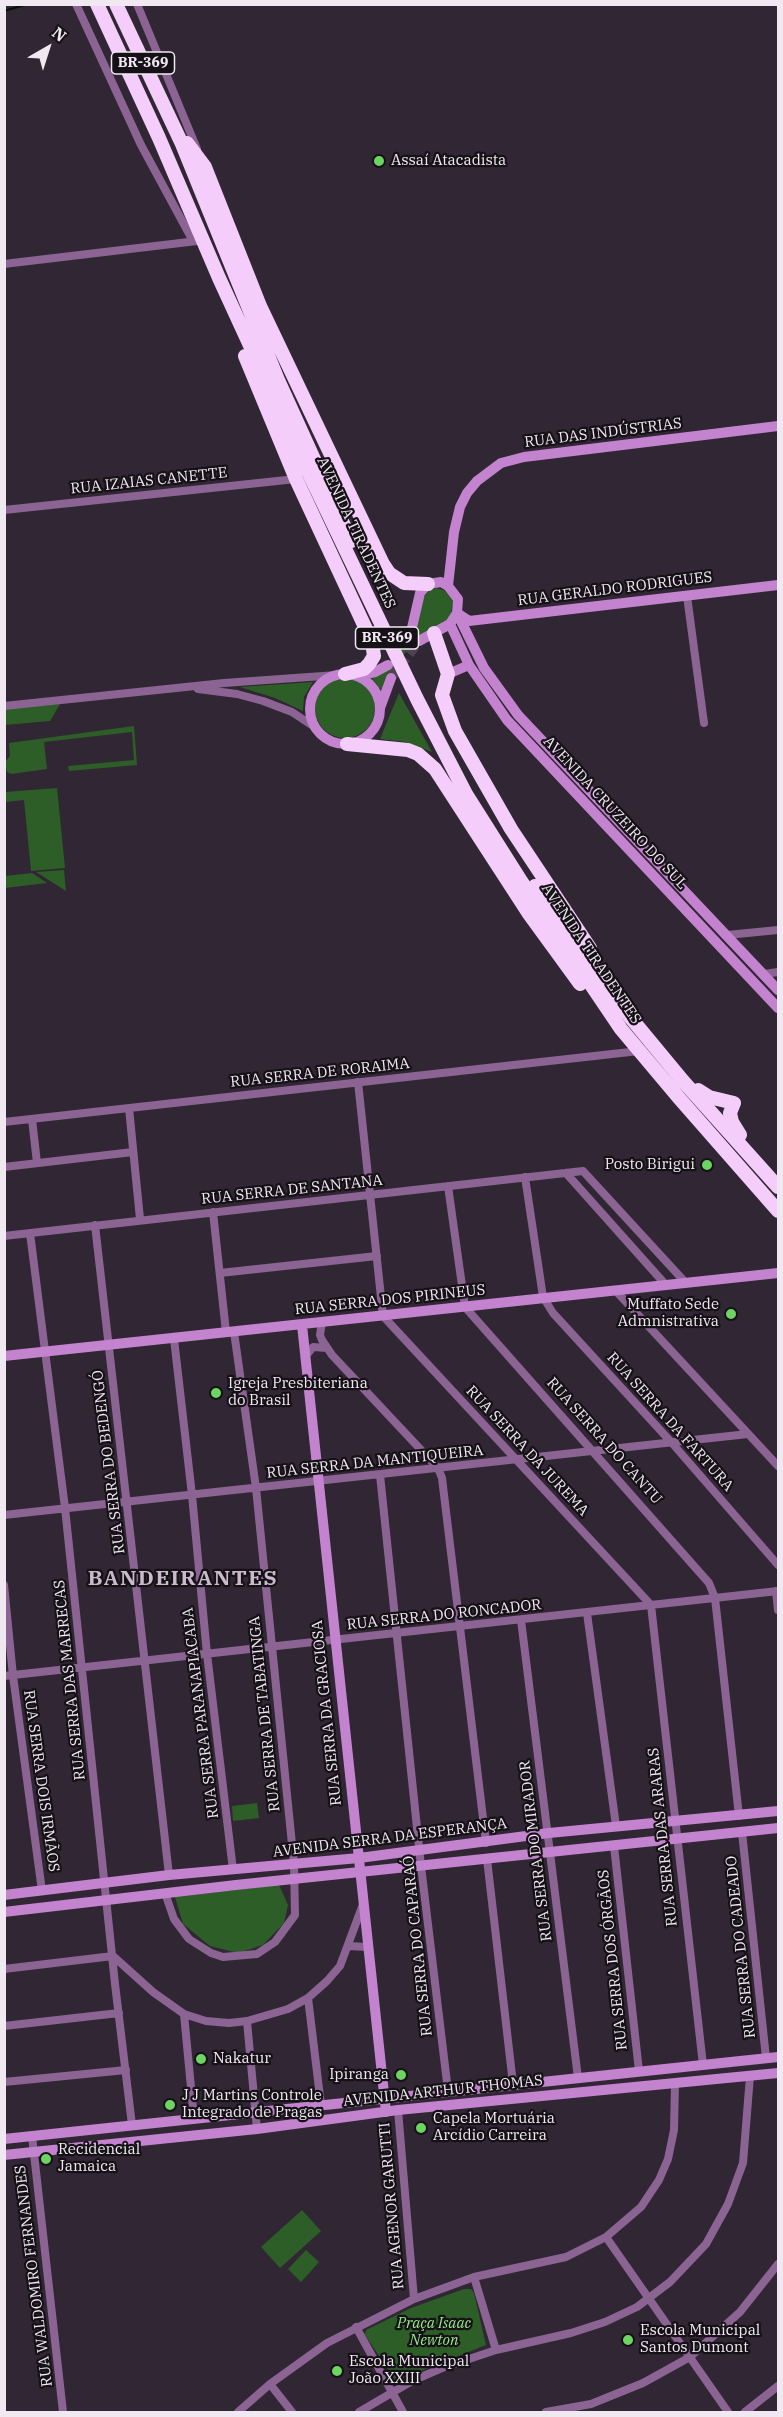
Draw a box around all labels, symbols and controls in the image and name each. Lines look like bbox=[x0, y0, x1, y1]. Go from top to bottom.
north arrow bbox=[18, 18, 78, 78]
text: N bbox=[48, 22, 71, 46]
road number: BR-369 bbox=[112, 52, 174, 74]
place label: Assaí Atacadista bbox=[391, 152, 506, 170]
marker: Assaí Atacadista bbox=[372, 154, 386, 168]
street label: RUA DAS INDÚSTRIAS bbox=[523, 414, 683, 452]
street label: AVENIDA TIRADENTES bbox=[313, 454, 399, 612]
street label: RUA IZAIAS CANETTE bbox=[70, 464, 228, 498]
street label: RUA GERALDO RODRIGUES bbox=[517, 568, 713, 610]
road number: BR-369 bbox=[356, 627, 418, 649]
street label: AVENIDA CRUZEIRO DO SUL bbox=[539, 733, 691, 893]
street label: AVENIDA TIRADENTES bbox=[537, 880, 645, 1028]
street label: RUA SERRA DE RORAIMA bbox=[229, 1055, 411, 1091]
place label: Posto Birigui bbox=[605, 1156, 695, 1174]
marker: Posto Birigui bbox=[700, 1158, 714, 1172]
street label: RUA SERRA DE SANTANA bbox=[200, 1172, 384, 1208]
street label: RUA SERRA DOS PIRINEUS bbox=[294, 1281, 486, 1319]
place label: Muffato Sede Admnistrativa bbox=[618, 1296, 719, 1331]
marker: Muffato Sede Admnistrativa bbox=[724, 1307, 738, 1321]
street label: RUA SERRA DA FARTURA bbox=[603, 1349, 737, 1495]
street label: RUA SERRA DO BEDENGÓ bbox=[89, 1369, 129, 1555]
street label: RUA SERRA DO CANTU bbox=[542, 1374, 666, 1508]
place label: Igreja Presbiteriana do Brasil bbox=[228, 1375, 368, 1410]
street label: RUA SERRA DA JUREMA bbox=[462, 1382, 592, 1520]
marker: Igreja Presbiteriana do Brasil bbox=[209, 1386, 223, 1400]
street label: RUA SERRA DA MANTIQUEIRA bbox=[266, 1442, 484, 1482]
district label: BANDEIRANTES bbox=[88, 1566, 278, 1592]
street label: RUA SERRA DAS MARRECAS bbox=[51, 1579, 89, 1781]
street label: RUA SERRA DO RONCADOR bbox=[346, 1596, 542, 1634]
street label: RUA SERRA PARANAPIACABA bbox=[179, 1606, 223, 1820]
street label: RUA SERRA DE TABATINGA bbox=[246, 1615, 284, 1813]
street label: RUA SERRA DA GRACIOSA bbox=[308, 1619, 346, 1807]
street label: RUA SERRA DOIS IRMÃOS bbox=[19, 1689, 63, 1873]
street label: RUA SERRA DAS ARARAS bbox=[645, 1747, 681, 1927]
street label: RUA SERRA DO MIRADOR bbox=[516, 1760, 556, 1942]
street label: AVENIDA SERRA DA ESPERANÇA bbox=[272, 1815, 508, 1861]
street label: RUA SERRA DO CAPARAÓ bbox=[400, 1855, 436, 2037]
street label: RUA SERRA DO CADEADO bbox=[722, 1855, 760, 2039]
street label: RUA SERRA DOS ÓRGÃOS bbox=[595, 1869, 631, 2051]
place label: Nakatur bbox=[213, 2050, 271, 2068]
marker: Nakatur bbox=[194, 2052, 208, 2066]
place label: Ipiranga bbox=[329, 2066, 389, 2084]
marker: Ipiranga bbox=[394, 2068, 408, 2082]
street label: AVENIDA ARTHUR THOMAS bbox=[342, 2072, 544, 2110]
place label: J J Martins Controle Integrado de Pragas bbox=[182, 2087, 322, 2122]
marker: J J Martins Controle Integrado de Pragas bbox=[163, 2098, 177, 2112]
place label: Capela Mortuária Arcídio Carreira bbox=[433, 2110, 555, 2145]
marker: Capela Mortuária Arcídio Carreira bbox=[414, 2121, 428, 2135]
street label: RUA AGENOR GARUTTI bbox=[376, 2122, 408, 2290]
place label: Recidencial Jamaica bbox=[58, 2141, 140, 2176]
marker: Recidencial Jamaica bbox=[39, 2152, 53, 2166]
street label: RUA WALDOMIRO FERNANDES bbox=[11, 2164, 57, 2388]
park label: Praça Isaac Newton bbox=[397, 2315, 471, 2350]
place label: Escola Municipal Santos Dumont bbox=[640, 2322, 760, 2357]
marker: Escola Municipal Santos Dumont bbox=[621, 2333, 635, 2347]
place label: Escola Municipal João XXIII bbox=[349, 2353, 469, 2388]
marker: Escola Municipal João XXIII bbox=[330, 2364, 344, 2378]

